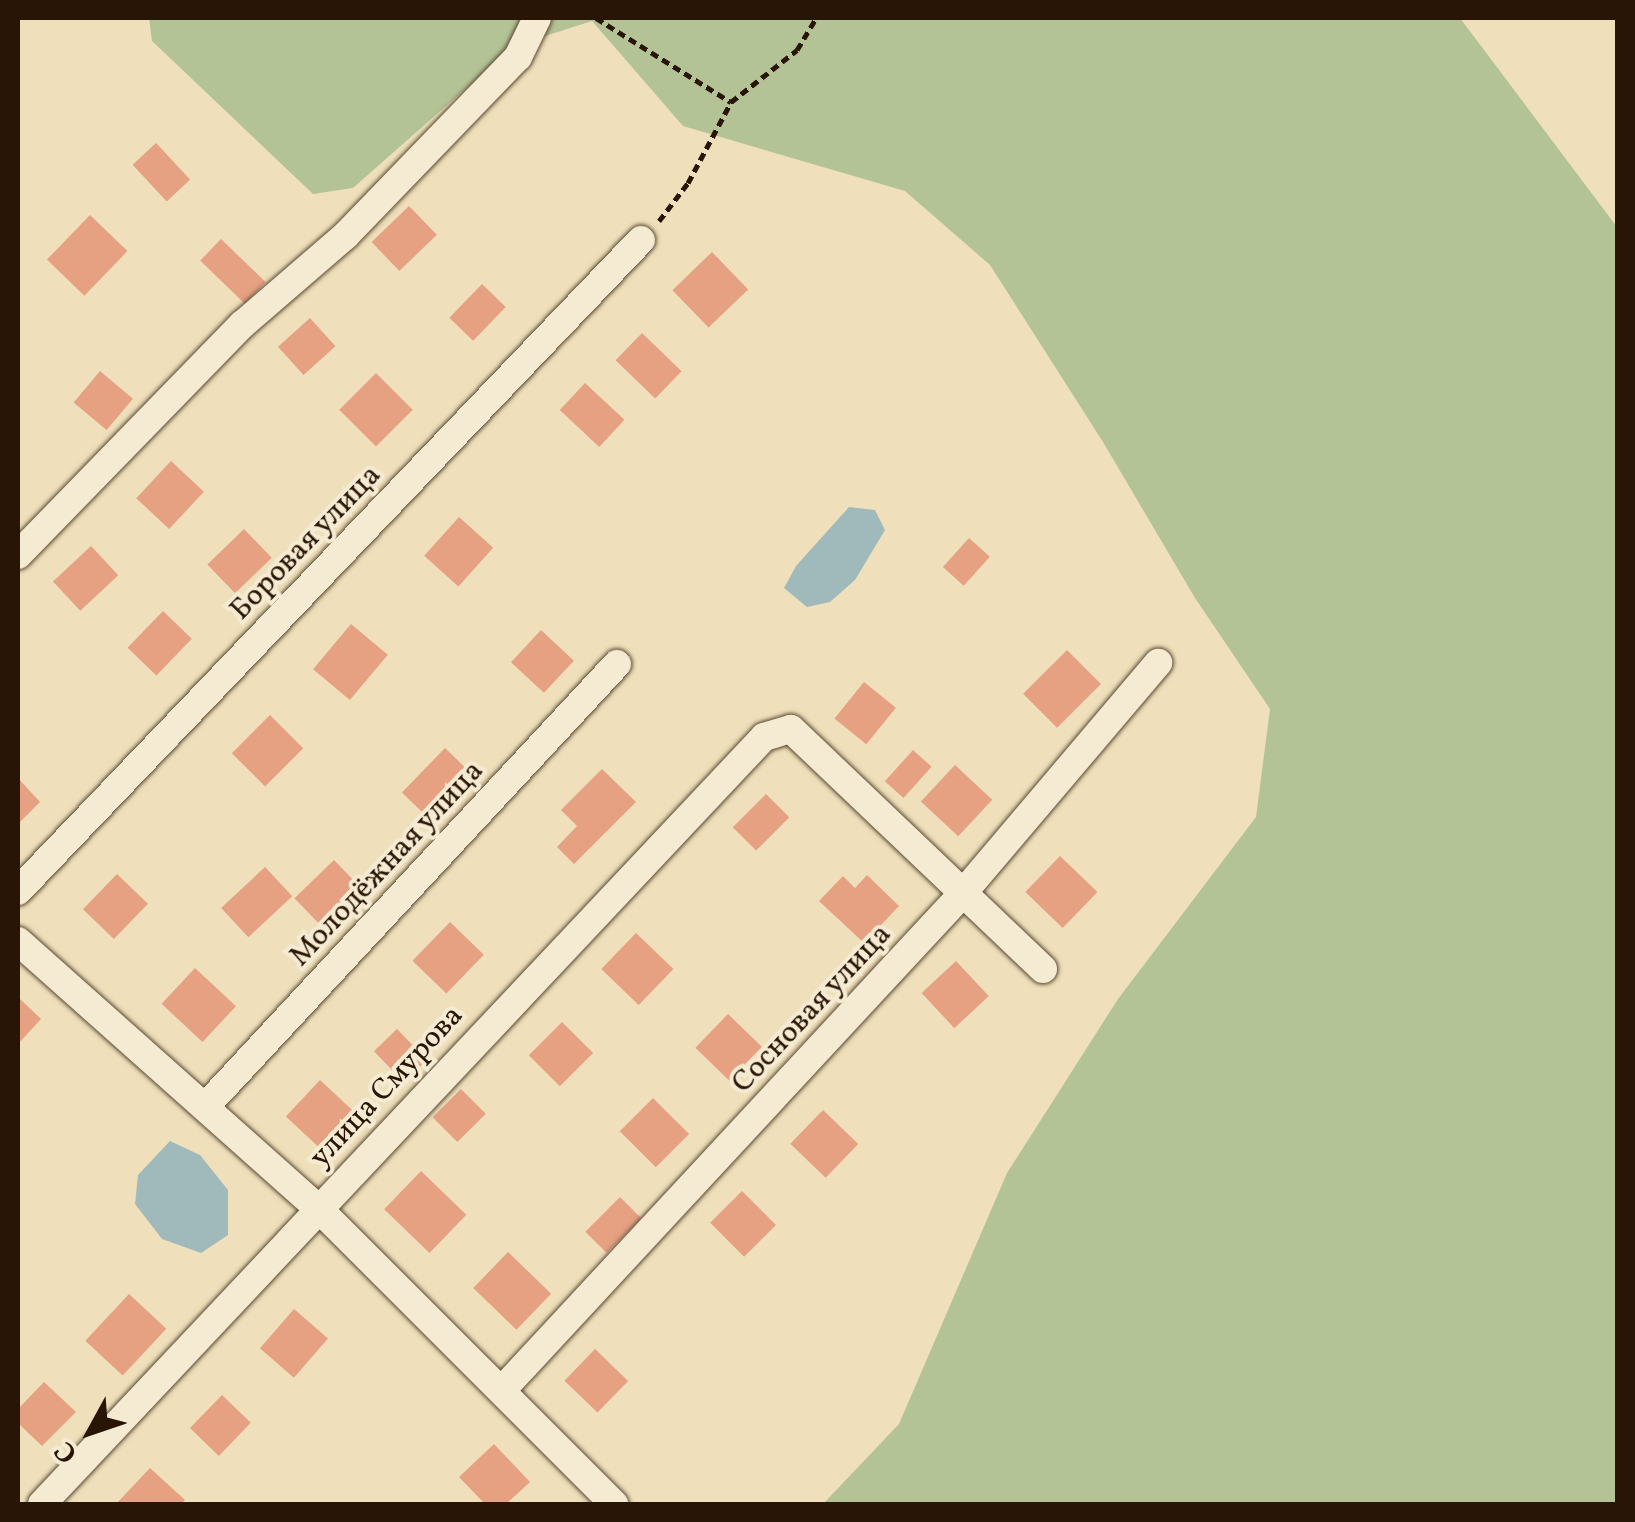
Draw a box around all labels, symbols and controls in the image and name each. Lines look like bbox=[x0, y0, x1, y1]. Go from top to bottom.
street label: Боровая улица bbox=[223, 458, 389, 628]
street label: Молодёжная улица bbox=[282, 753, 492, 975]
street label: Сосновая улица bbox=[724, 917, 900, 1101]
street label: улица Смурова bbox=[303, 998, 471, 1176]
north arrow bbox=[40, 1382, 140, 1482]
text: С bbox=[46, 1432, 87, 1471]

